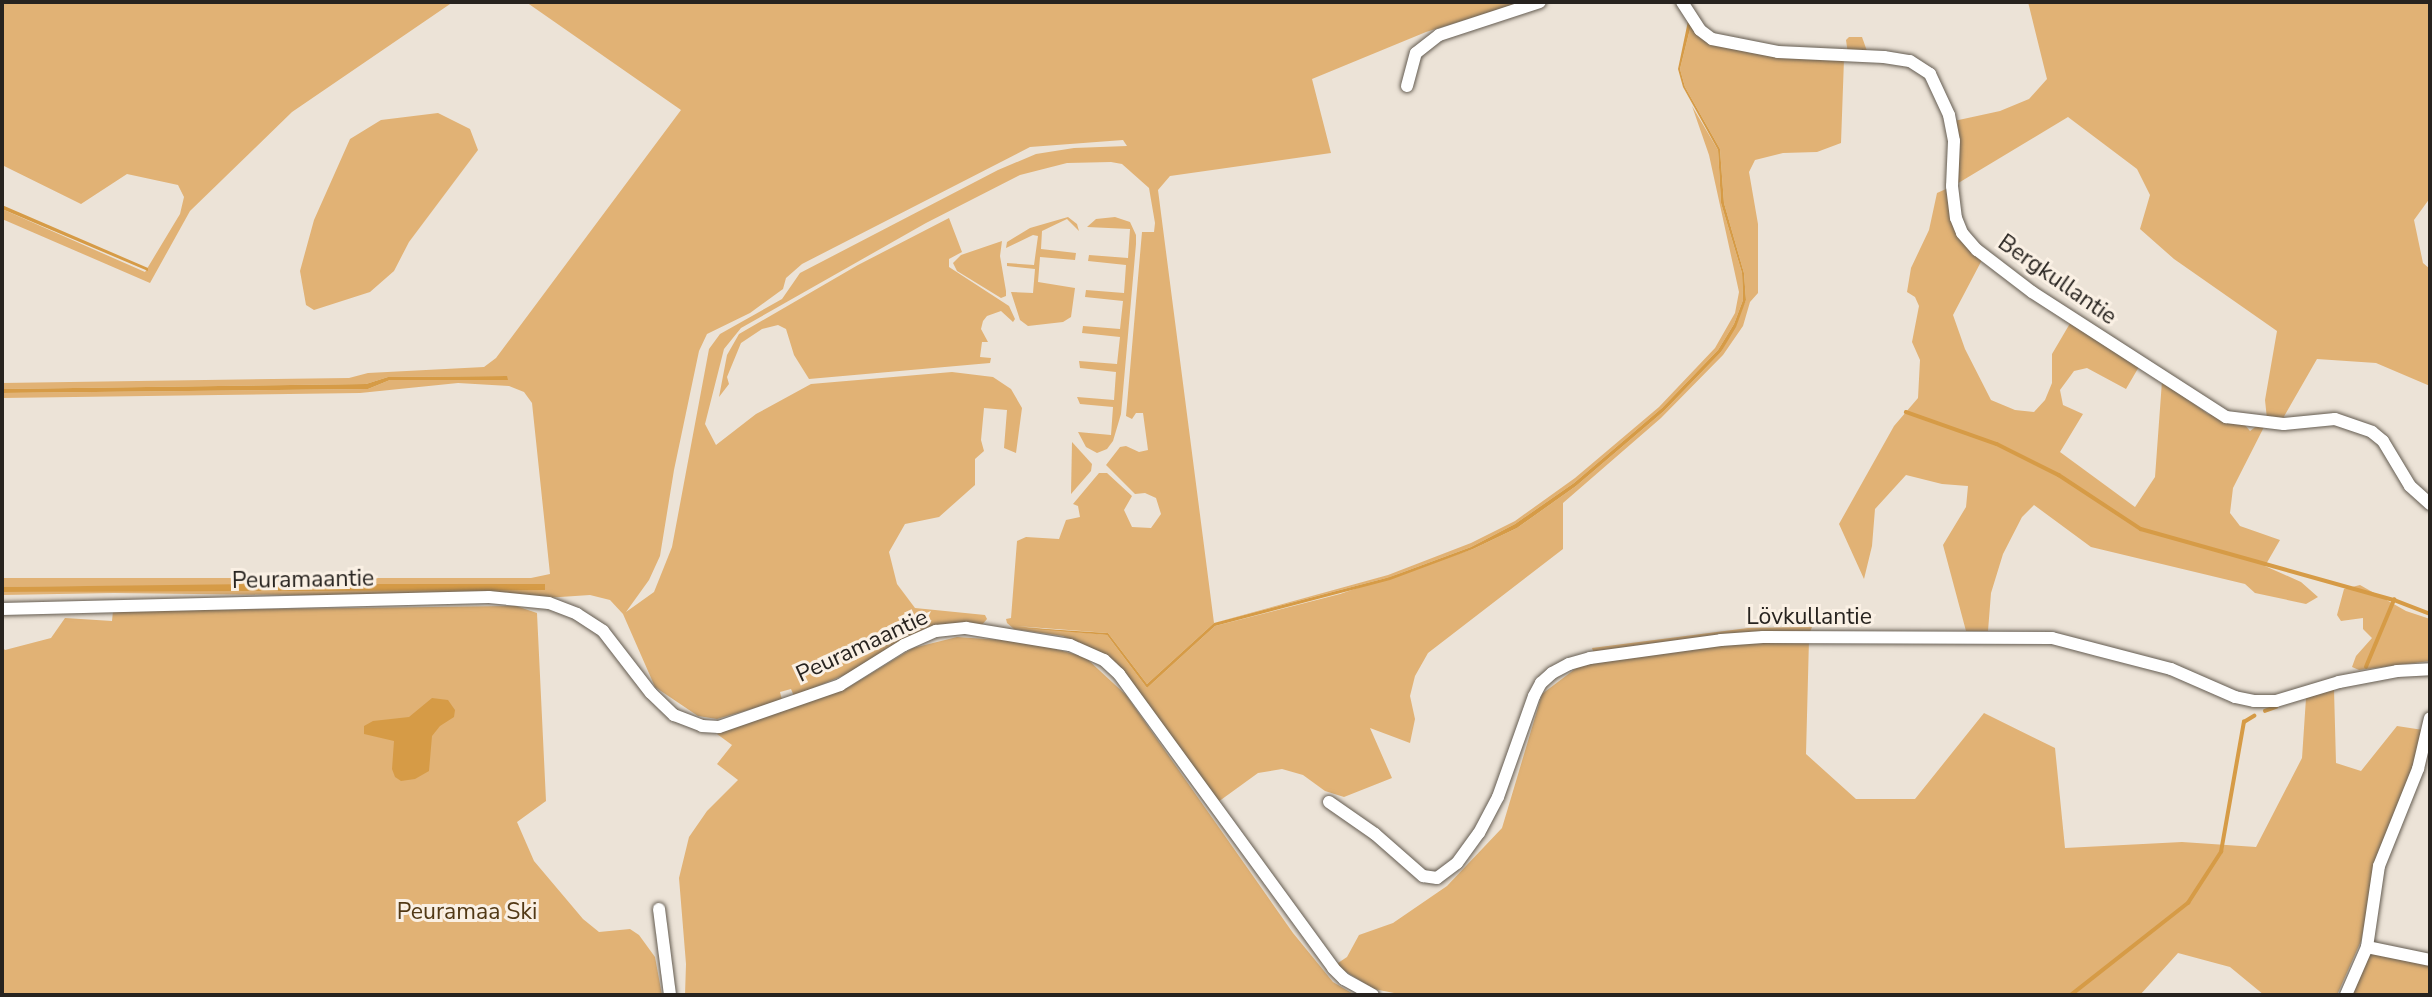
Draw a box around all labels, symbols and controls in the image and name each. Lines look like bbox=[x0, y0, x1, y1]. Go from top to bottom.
street label: Bergkullantie bbox=[1992, 229, 2122, 331]
street label: Peuramaantie bbox=[232, 565, 374, 595]
street label: Peuramaantie bbox=[792, 603, 932, 689]
street label: Lövkullantie bbox=[1746, 603, 1872, 631]
park label: Peuramaa Ski bbox=[397, 898, 537, 926]

